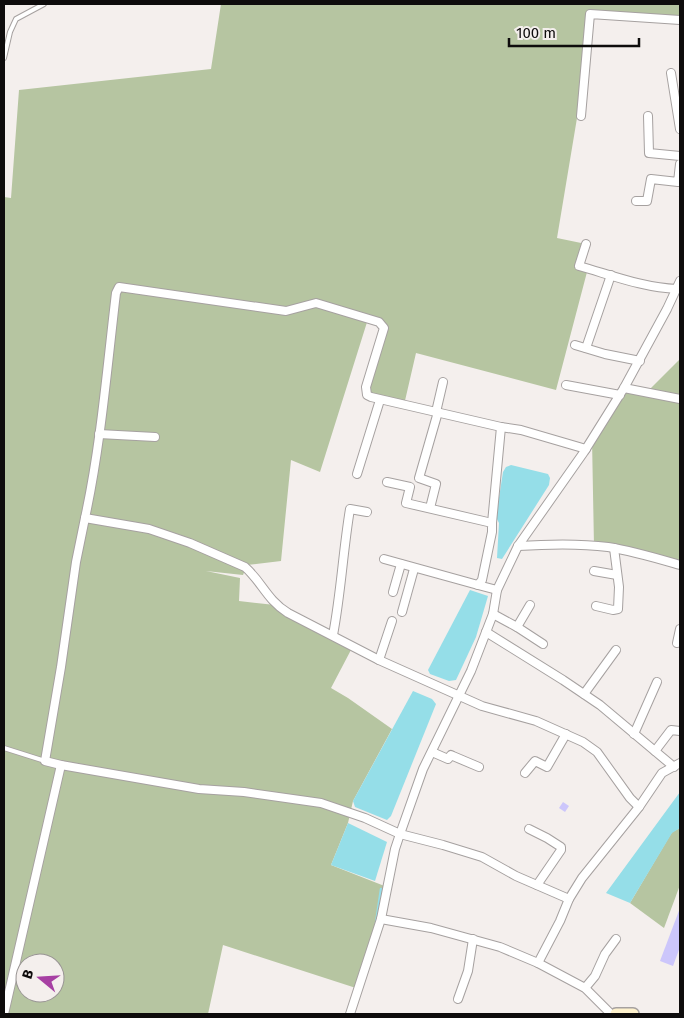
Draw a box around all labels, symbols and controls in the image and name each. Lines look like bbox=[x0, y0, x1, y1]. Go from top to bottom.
scale bar bbox=[509, 15, 639, 47]
text: 100 m bbox=[516, 24, 556, 42]
north arrow bbox=[15, 953, 65, 1003]
text: B bbox=[19, 967, 38, 981]

